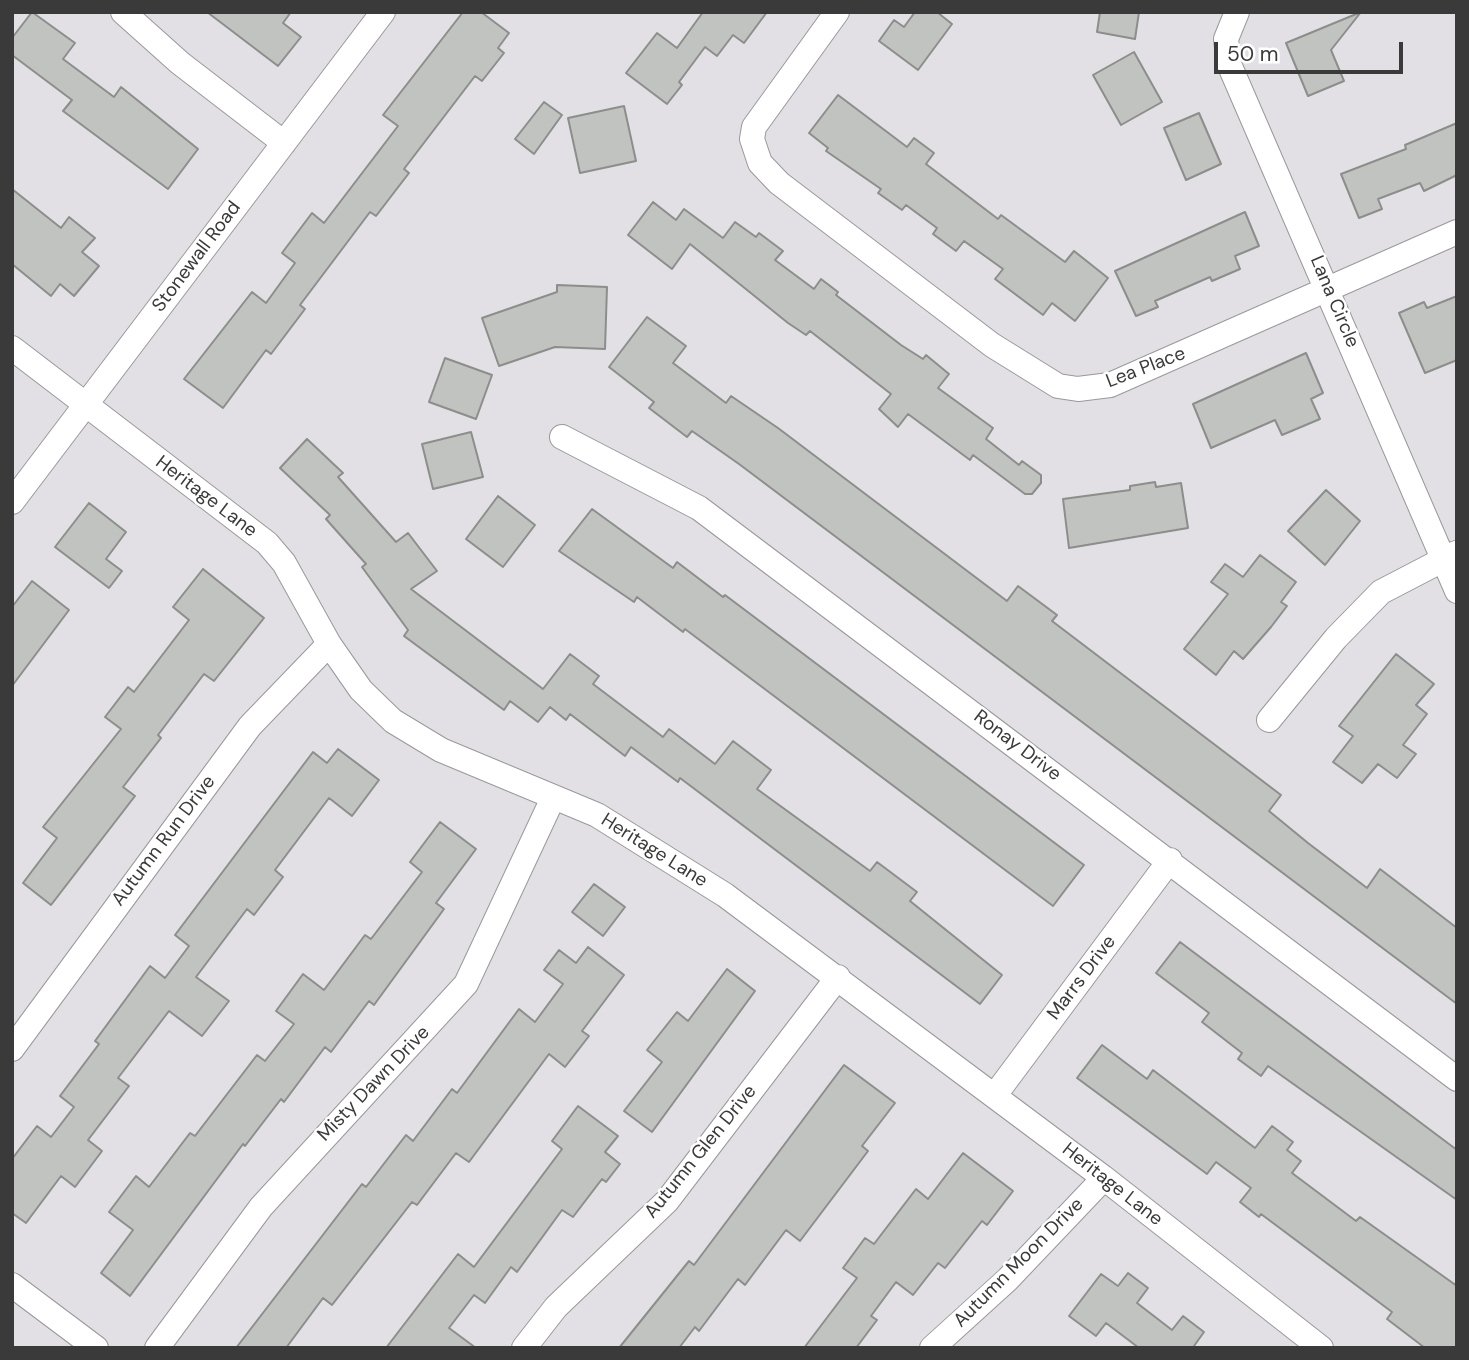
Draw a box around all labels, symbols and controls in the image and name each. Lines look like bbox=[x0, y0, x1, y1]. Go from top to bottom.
scale bar bbox=[1217, 28, 1406, 72]
text: 50 m bbox=[1227, 40, 1278, 68]
street label: Stonewall Road bbox=[148, 197, 246, 317]
street label: Lana Circle bbox=[1304, 253, 1364, 351]
street label: Lea Place bbox=[1103, 342, 1189, 394]
street label: Heritage Lane bbox=[151, 451, 261, 543]
street label: Ronay Drive bbox=[969, 706, 1065, 786]
street label: Autumn Run Drive bbox=[107, 771, 221, 911]
street label: Heritage Lane bbox=[597, 809, 711, 893]
street label: Marrs Drive bbox=[1043, 931, 1121, 1025]
street label: Misty Dawn Drive bbox=[313, 1022, 435, 1146]
street label: Autumn Glen Drive bbox=[640, 1081, 762, 1223]
street label: Heritage Lane bbox=[1057, 1139, 1167, 1231]
street label: Autumn Moon Drive bbox=[949, 1193, 1089, 1333]

